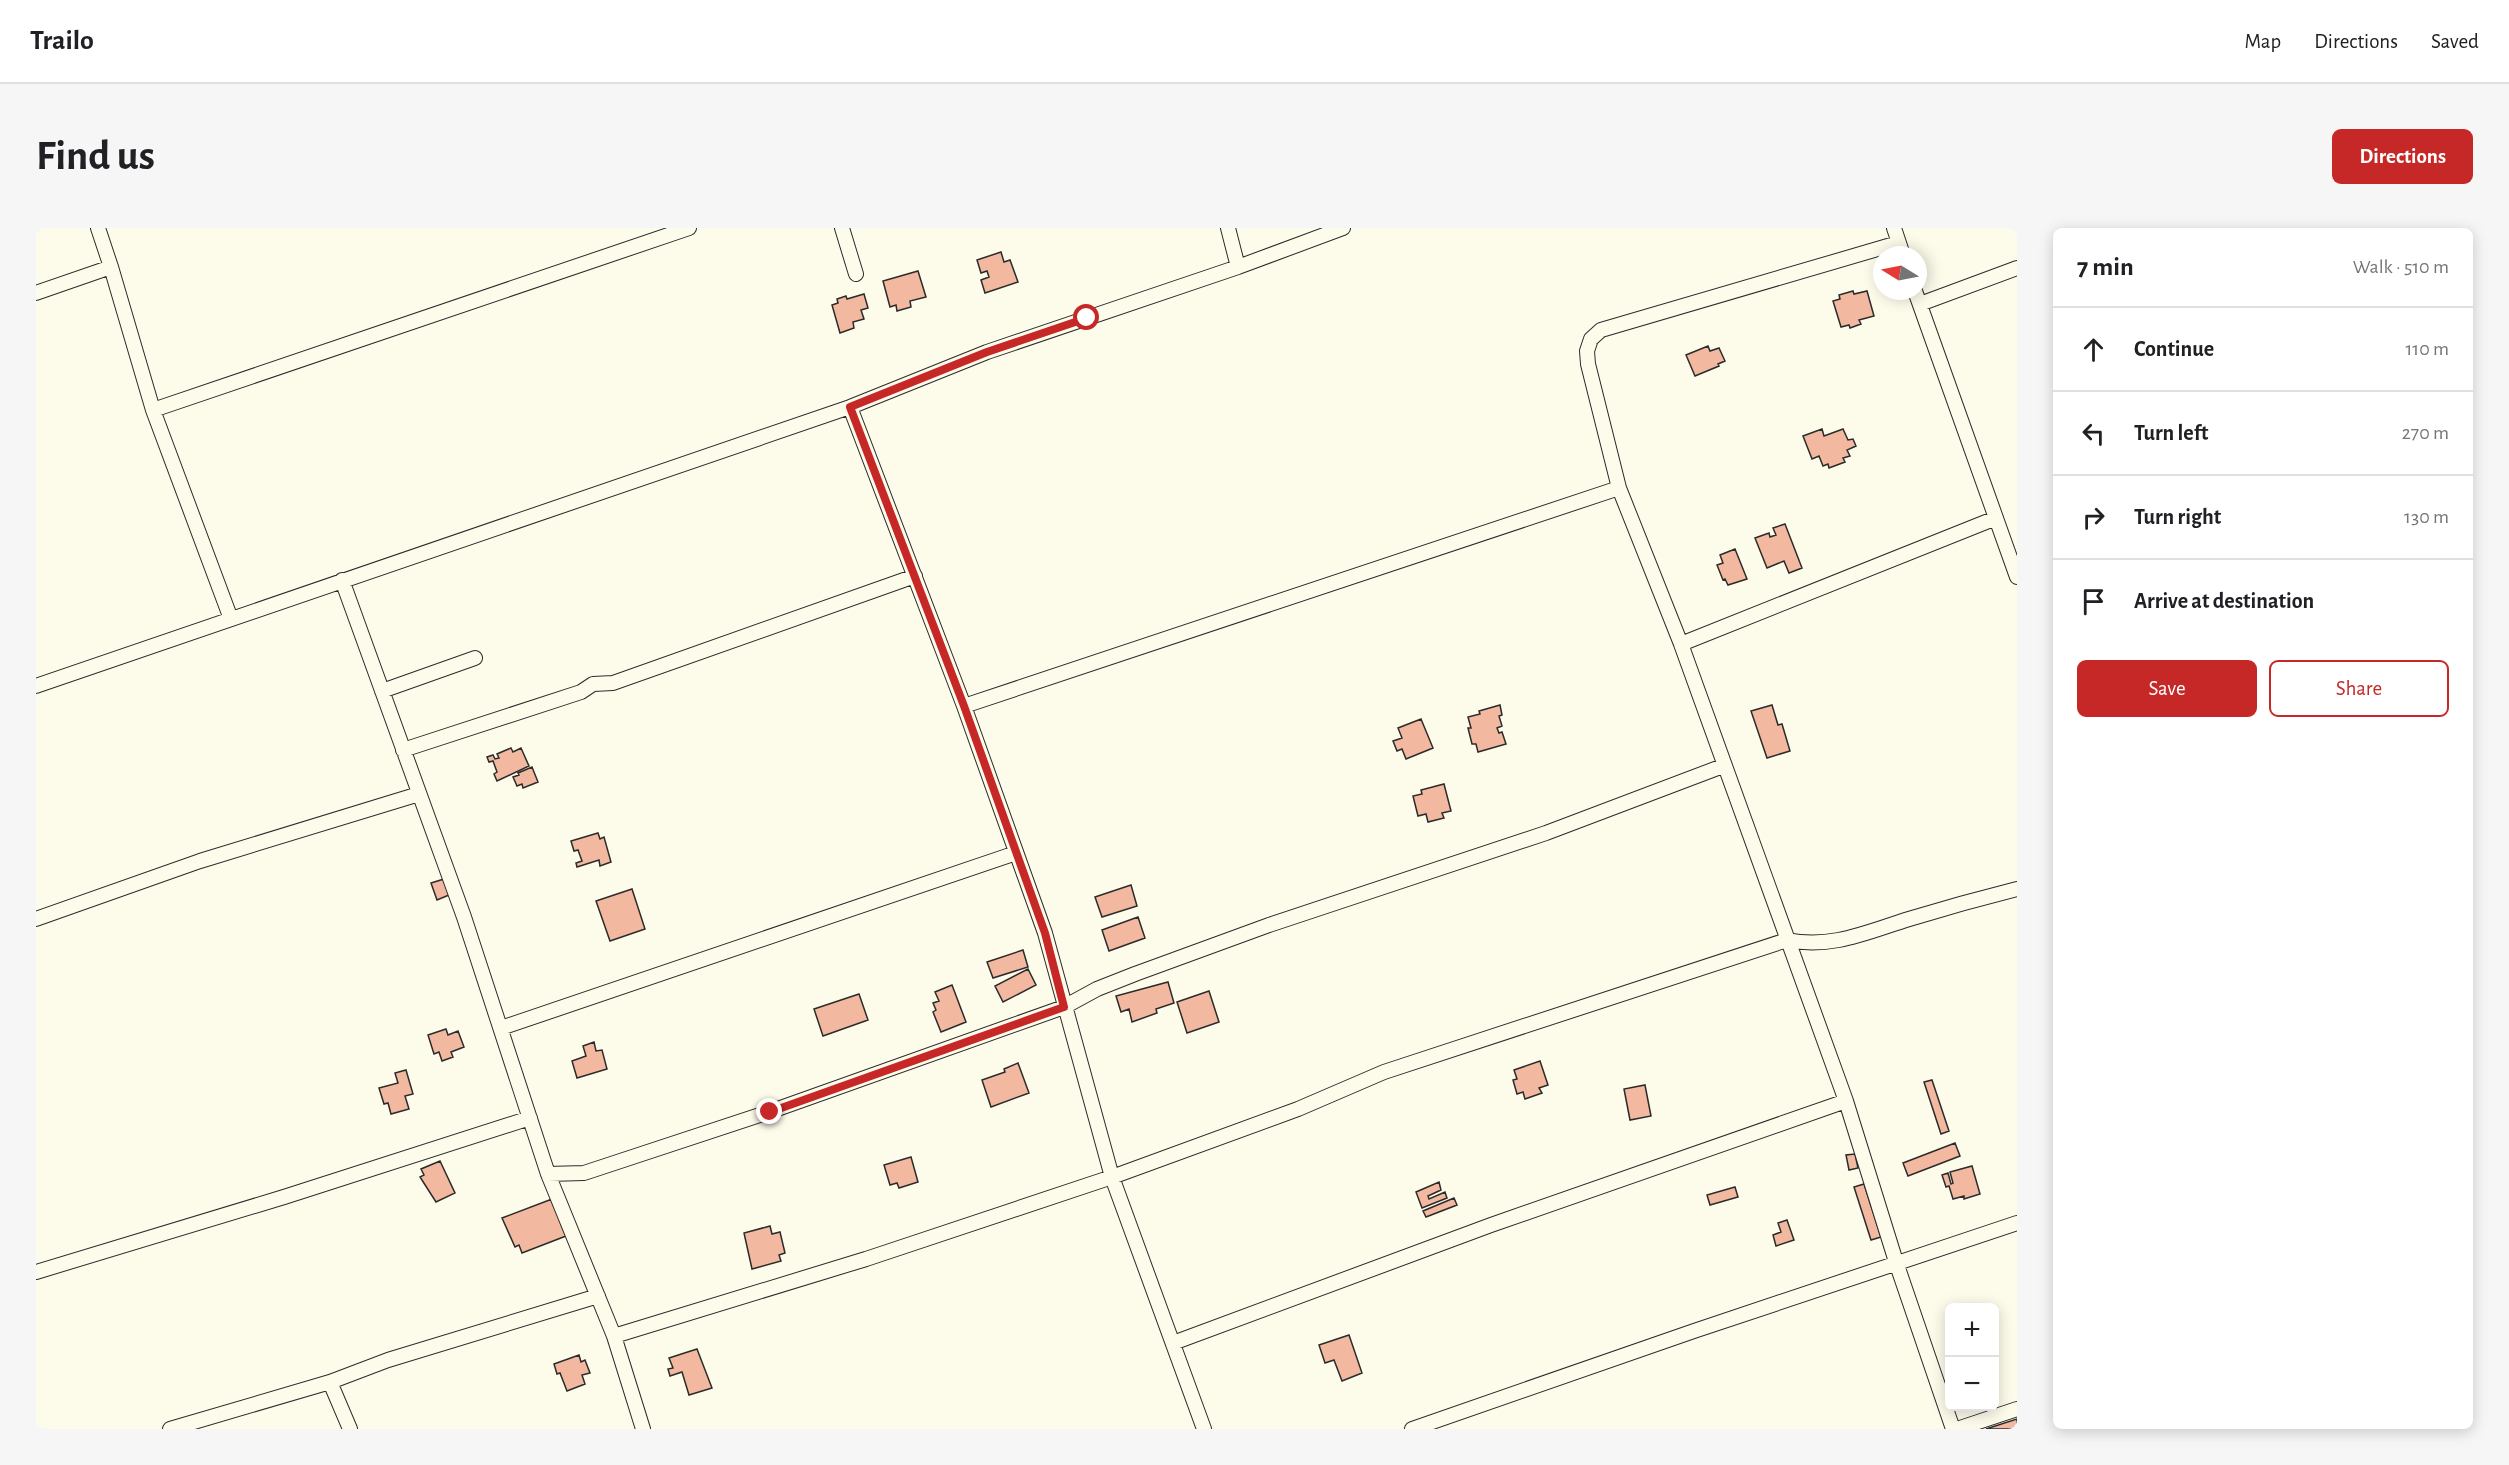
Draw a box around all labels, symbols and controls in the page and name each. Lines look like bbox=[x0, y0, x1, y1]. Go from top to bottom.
text: Trailo bbox=[30, 27, 94, 55]
text: Map bbox=[2245, 31, 2281, 52]
text: Directions bbox=[2314, 31, 2398, 52]
text: Saved bbox=[2431, 31, 2479, 52]
button: Directions bbox=[2332, 129, 2473, 184]
text: Find us bbox=[36, 135, 155, 177]
north arrow bbox=[1873, 246, 1927, 300]
text: 7 min bbox=[2077, 254, 2134, 280]
text: Walk · 510 m bbox=[2353, 257, 2449, 277]
route start bbox=[1073, 304, 1099, 330]
icon: ahead bbox=[2077, 333, 2110, 366]
text: Continue bbox=[2134, 338, 2214, 360]
text: 110 m bbox=[2405, 339, 2449, 359]
icon: left bbox=[2077, 417, 2110, 450]
text: Turn left bbox=[2134, 422, 2208, 444]
text: 270 m bbox=[2402, 423, 2449, 443]
icon: right bbox=[2077, 501, 2110, 534]
text: Turn right bbox=[2134, 506, 2221, 528]
text: 130 m bbox=[2404, 507, 2449, 527]
icon: arrive bbox=[2077, 585, 2110, 618]
text: Arrive at destination bbox=[2134, 590, 2314, 612]
button: Save bbox=[2077, 660, 2257, 717]
button: Share bbox=[2269, 660, 2449, 717]
route end bbox=[756, 1098, 782, 1124]
map controls bbox=[1945, 1303, 1999, 1411]
button: + bbox=[1945, 1303, 1999, 1357]
button: − bbox=[1945, 1357, 1999, 1411]

